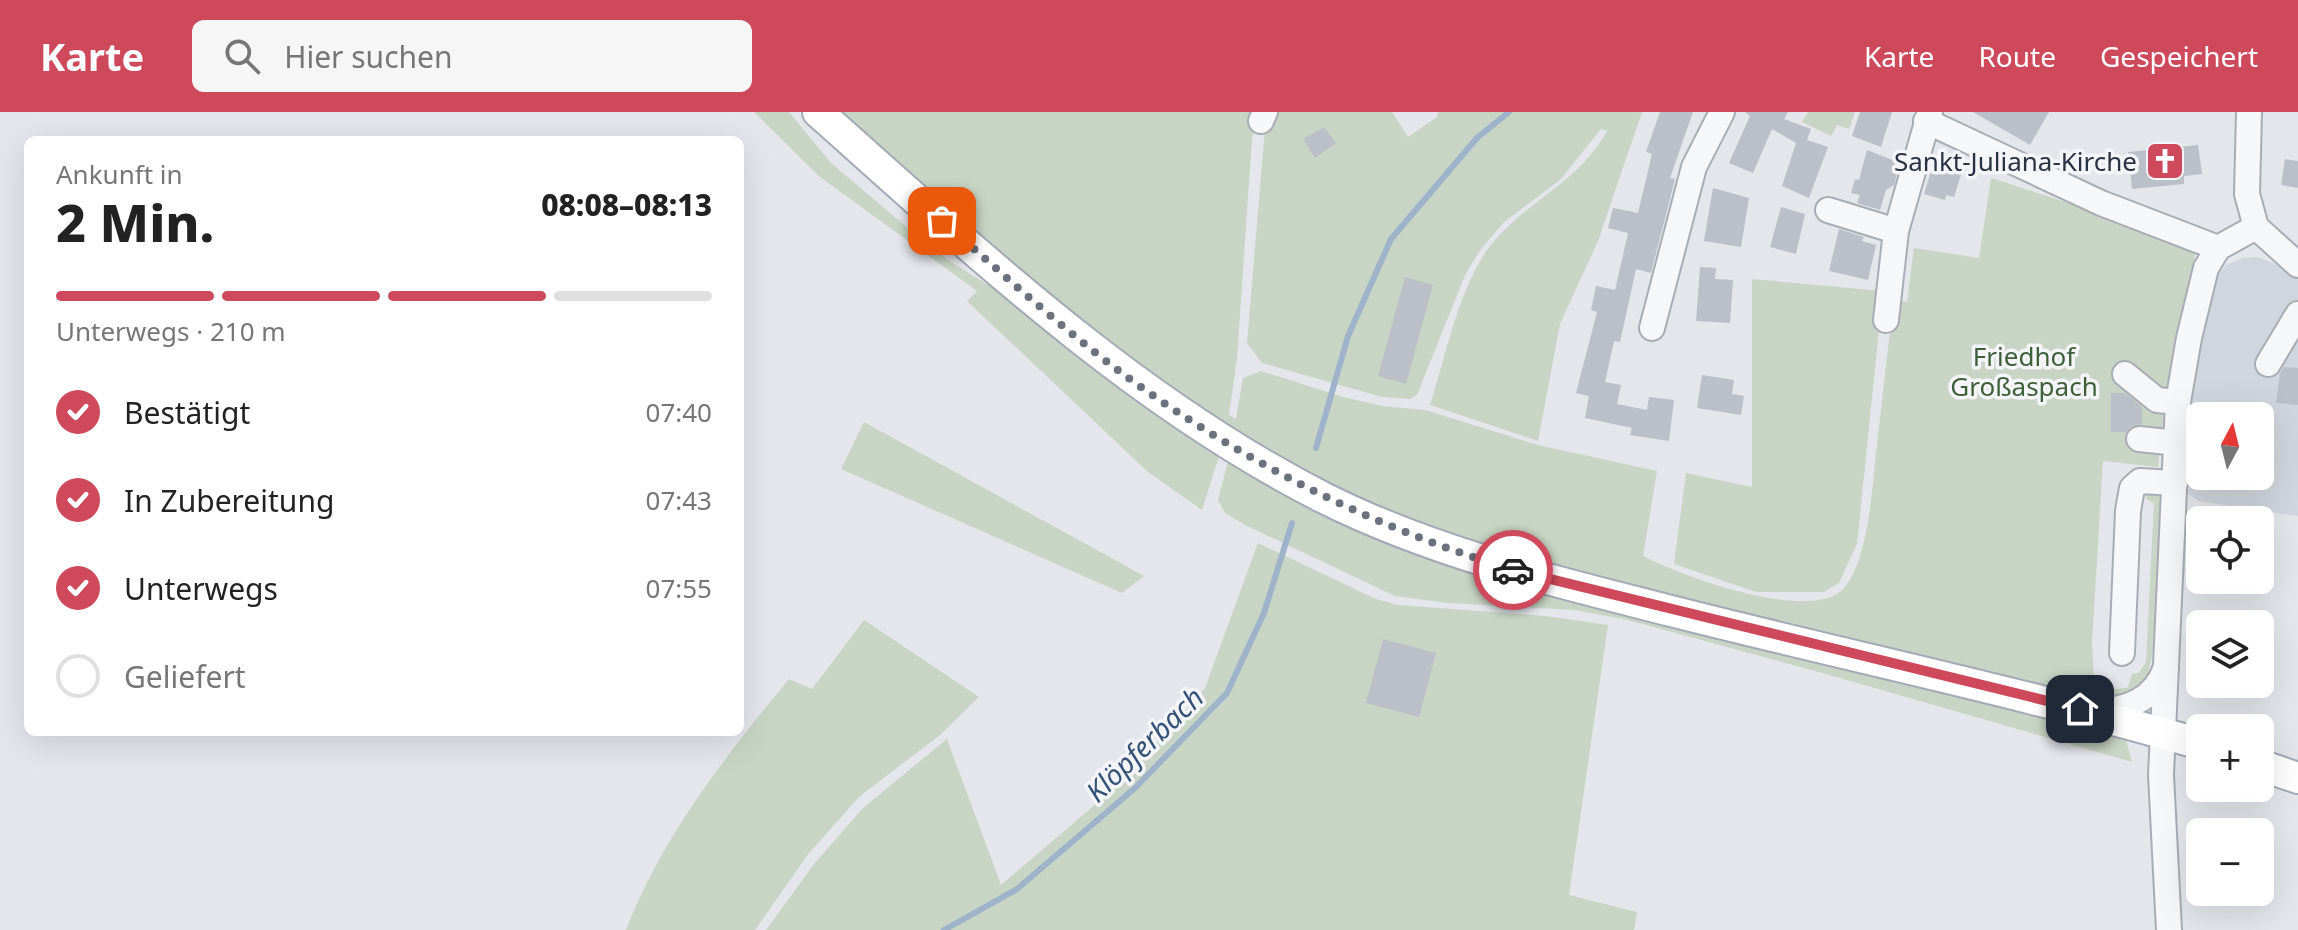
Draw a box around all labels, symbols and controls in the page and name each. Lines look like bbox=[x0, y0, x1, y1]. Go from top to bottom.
search box bbox=[192, 20, 752, 92]
text: Karte bbox=[40, 30, 144, 82]
icon: search bbox=[220, 34, 264, 78]
text: Hier suchen bbox=[284, 36, 453, 77]
text: Karte bbox=[1864, 37, 1934, 75]
text: Route bbox=[1978, 37, 2056, 75]
text: Gespeichert bbox=[2100, 37, 2258, 75]
church icon: Sankt-Juliana-Kirche bbox=[2144, 140, 2186, 182]
place label: Sankt-Juliana-Kirche bbox=[1894, 143, 2137, 179]
text: Ankunft in bbox=[56, 156, 183, 192]
text: 08:08–08:13 bbox=[541, 184, 712, 225]
text: 2 Min. bbox=[56, 186, 214, 257]
pin bbox=[908, 187, 976, 255]
icon: bag bbox=[920, 199, 964, 243]
text: Unterwegs · 210 m bbox=[56, 313, 286, 349]
park label: Friedhof Großaspach bbox=[1950, 338, 2098, 404]
icon: check bbox=[56, 390, 100, 434]
text: Bestätigt bbox=[124, 392, 250, 433]
text: 07:40 bbox=[646, 394, 712, 430]
north arrow bbox=[2186, 402, 2274, 490]
map controls bbox=[2186, 402, 2274, 906]
icon: check bbox=[56, 478, 100, 522]
text: In Zubereitung bbox=[124, 480, 334, 521]
text: 07:43 bbox=[646, 482, 712, 518]
button: locate bbox=[2186, 506, 2274, 594]
courier bbox=[1473, 530, 1553, 610]
icon: car bbox=[1491, 548, 1535, 592]
icon: check bbox=[56, 566, 100, 610]
text: Unterwegs bbox=[124, 568, 278, 609]
text: 07:55 bbox=[646, 570, 712, 606]
button: layers bbox=[2186, 610, 2274, 698]
text: Geliefert bbox=[124, 656, 246, 697]
pin bbox=[2046, 675, 2114, 743]
water label: Klöpferbach bbox=[1077, 678, 1211, 810]
icon: home bbox=[2058, 687, 2102, 731]
button: + bbox=[2186, 714, 2274, 802]
button: − bbox=[2186, 818, 2274, 906]

